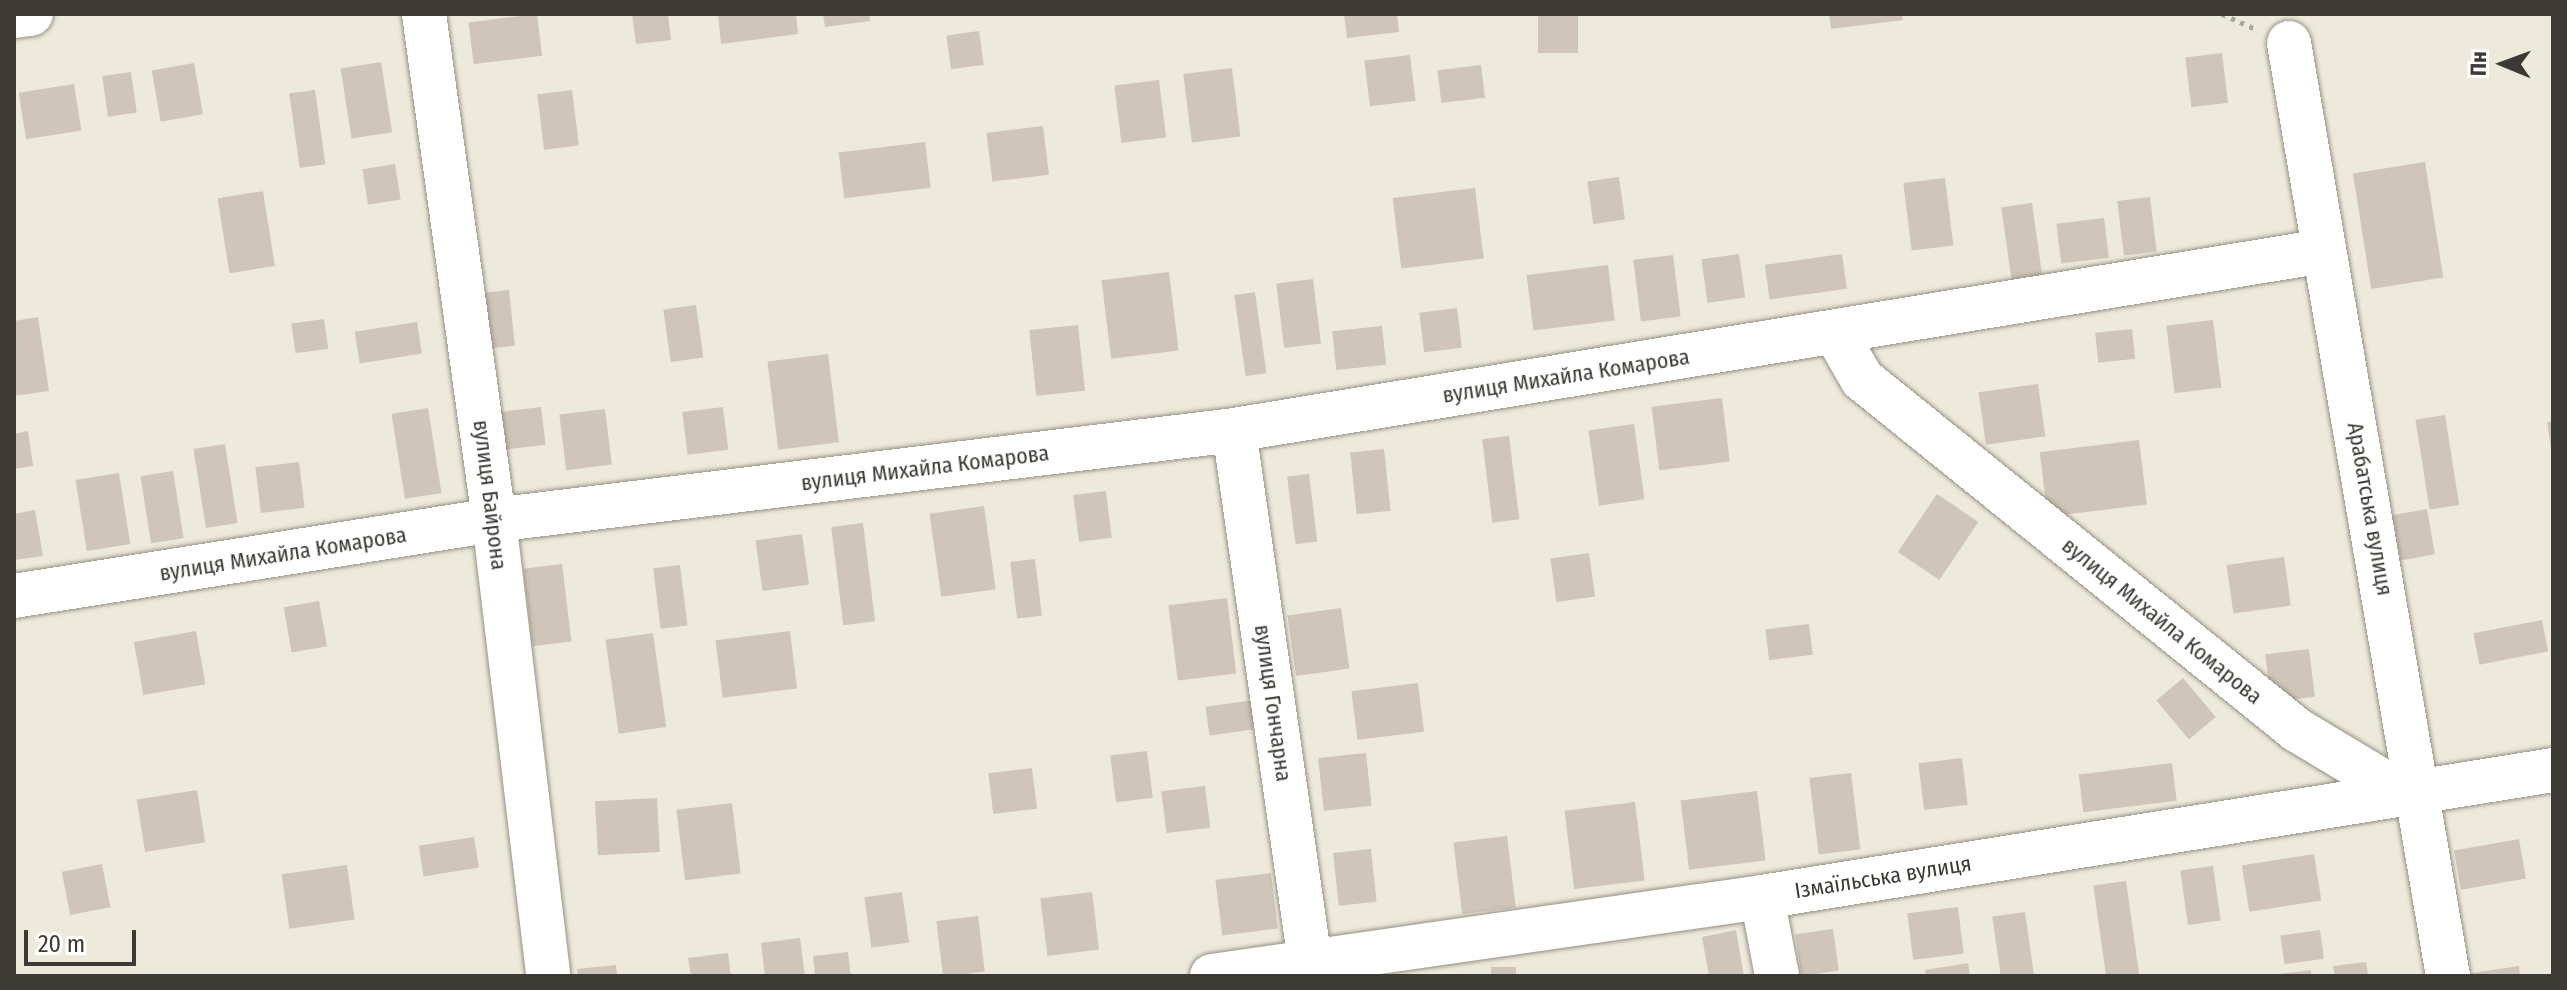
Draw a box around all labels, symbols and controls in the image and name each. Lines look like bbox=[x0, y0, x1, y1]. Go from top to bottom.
north arrow bbox=[2463, 24, 2543, 104]
text: Пн bbox=[2465, 51, 2492, 76]
street label: вулиця Михайла Комарова bbox=[1441, 343, 1691, 409]
street label: вулиця Байрона bbox=[468, 418, 512, 572]
street label: Арабатська вулиця bbox=[2342, 420, 2398, 598]
street label: вулиця Михайла Комарова bbox=[799, 440, 1051, 496]
street label: вулиця Михайла Комарова bbox=[158, 521, 408, 587]
street label: вулиця Михайла Комарова bbox=[2057, 532, 2267, 710]
street label: вулиця Гончарна bbox=[1249, 623, 1297, 783]
street label: Ізмаїльська вулиця bbox=[1793, 850, 1973, 904]
scale bar bbox=[28, 914, 140, 964]
text: 20 m bbox=[38, 930, 85, 958]

